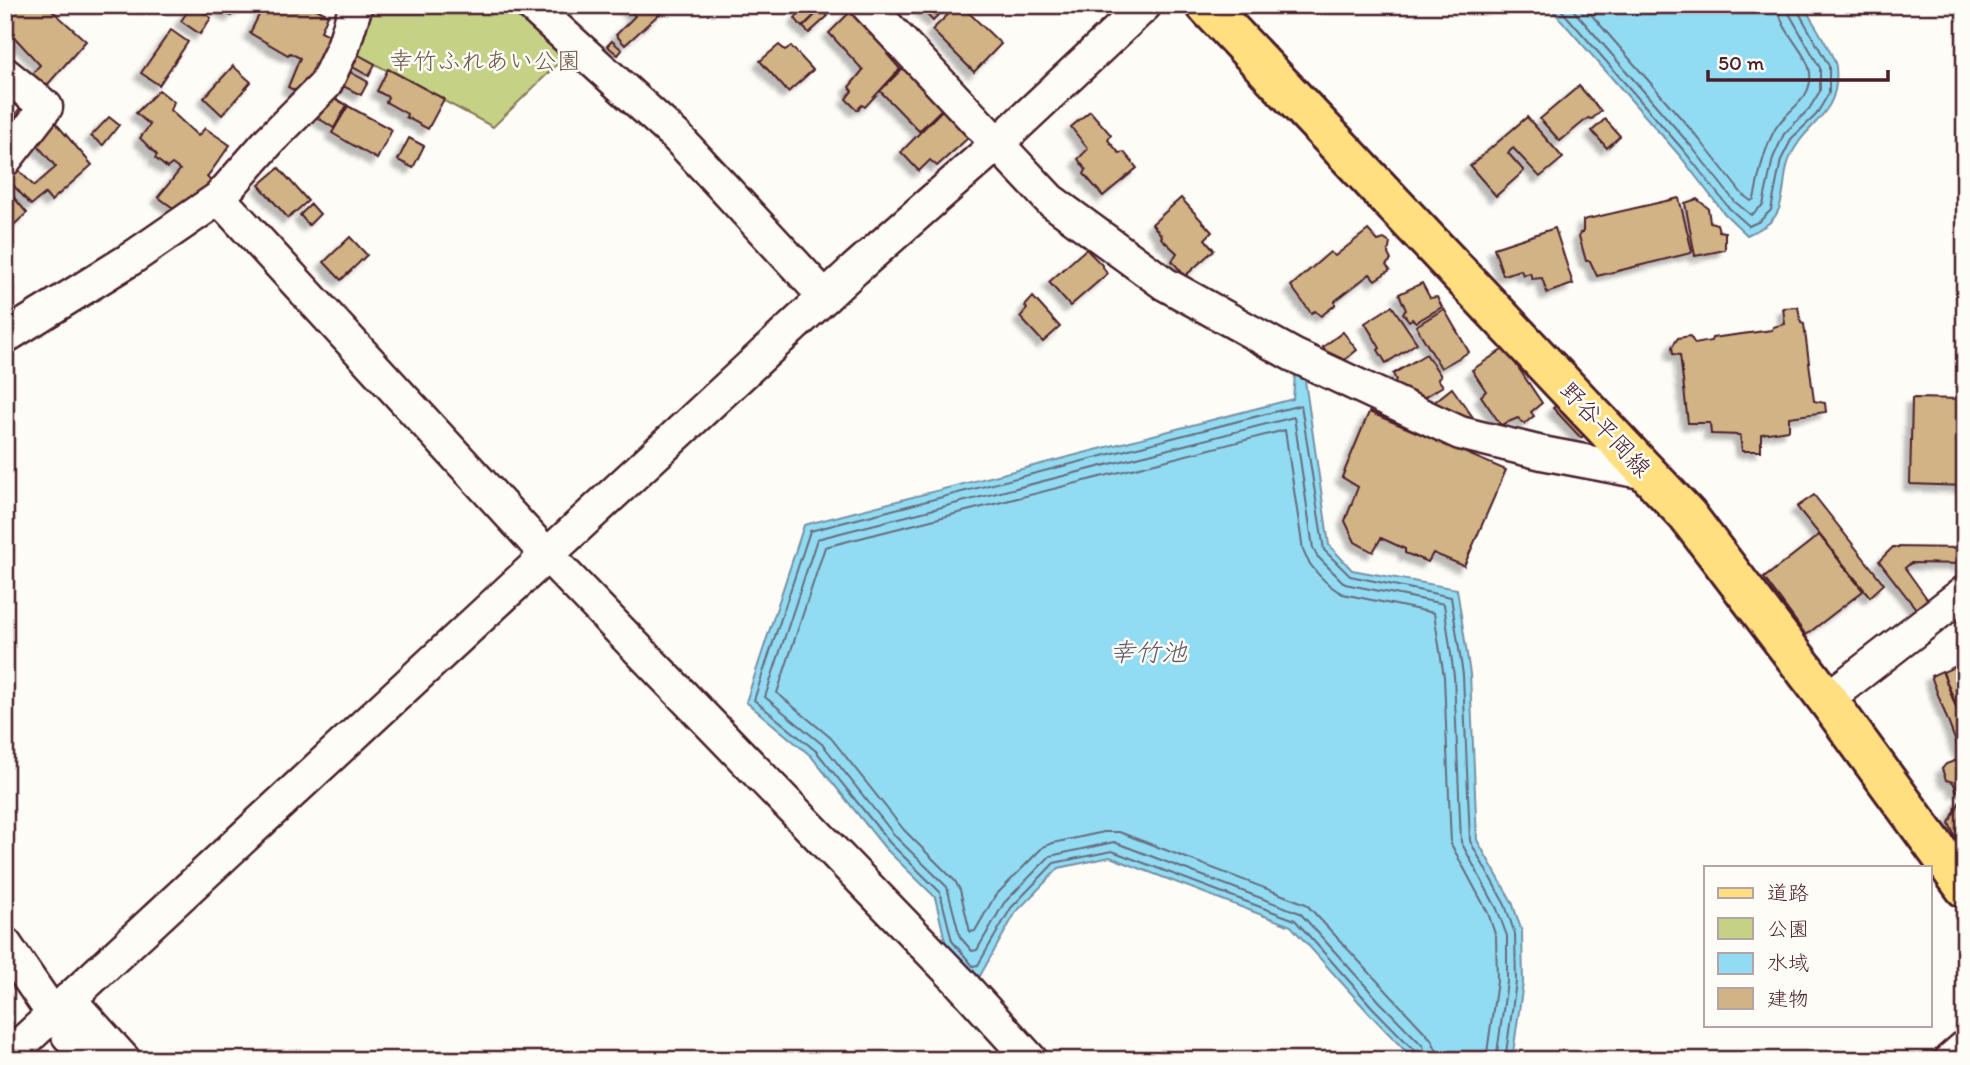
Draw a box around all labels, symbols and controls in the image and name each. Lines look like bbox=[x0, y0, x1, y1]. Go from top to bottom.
scale bar bbox=[1708, 38, 1888, 82]
park label: 幸竹ふれあい公園 bbox=[389, 46, 581, 75]
text: 50 m bbox=[1718, 50, 1765, 75]
street label: 野谷平岡線 bbox=[1554, 375, 1658, 483]
water label: 幸竹池 bbox=[1109, 636, 1188, 668]
legend bbox=[1704, 866, 1932, 1026]
text: 道路 bbox=[1767, 880, 1809, 905]
text: 公園 bbox=[1767, 916, 1809, 941]
text: 水域 bbox=[1767, 950, 1809, 975]
text: 建物 bbox=[1767, 986, 1809, 1011]

